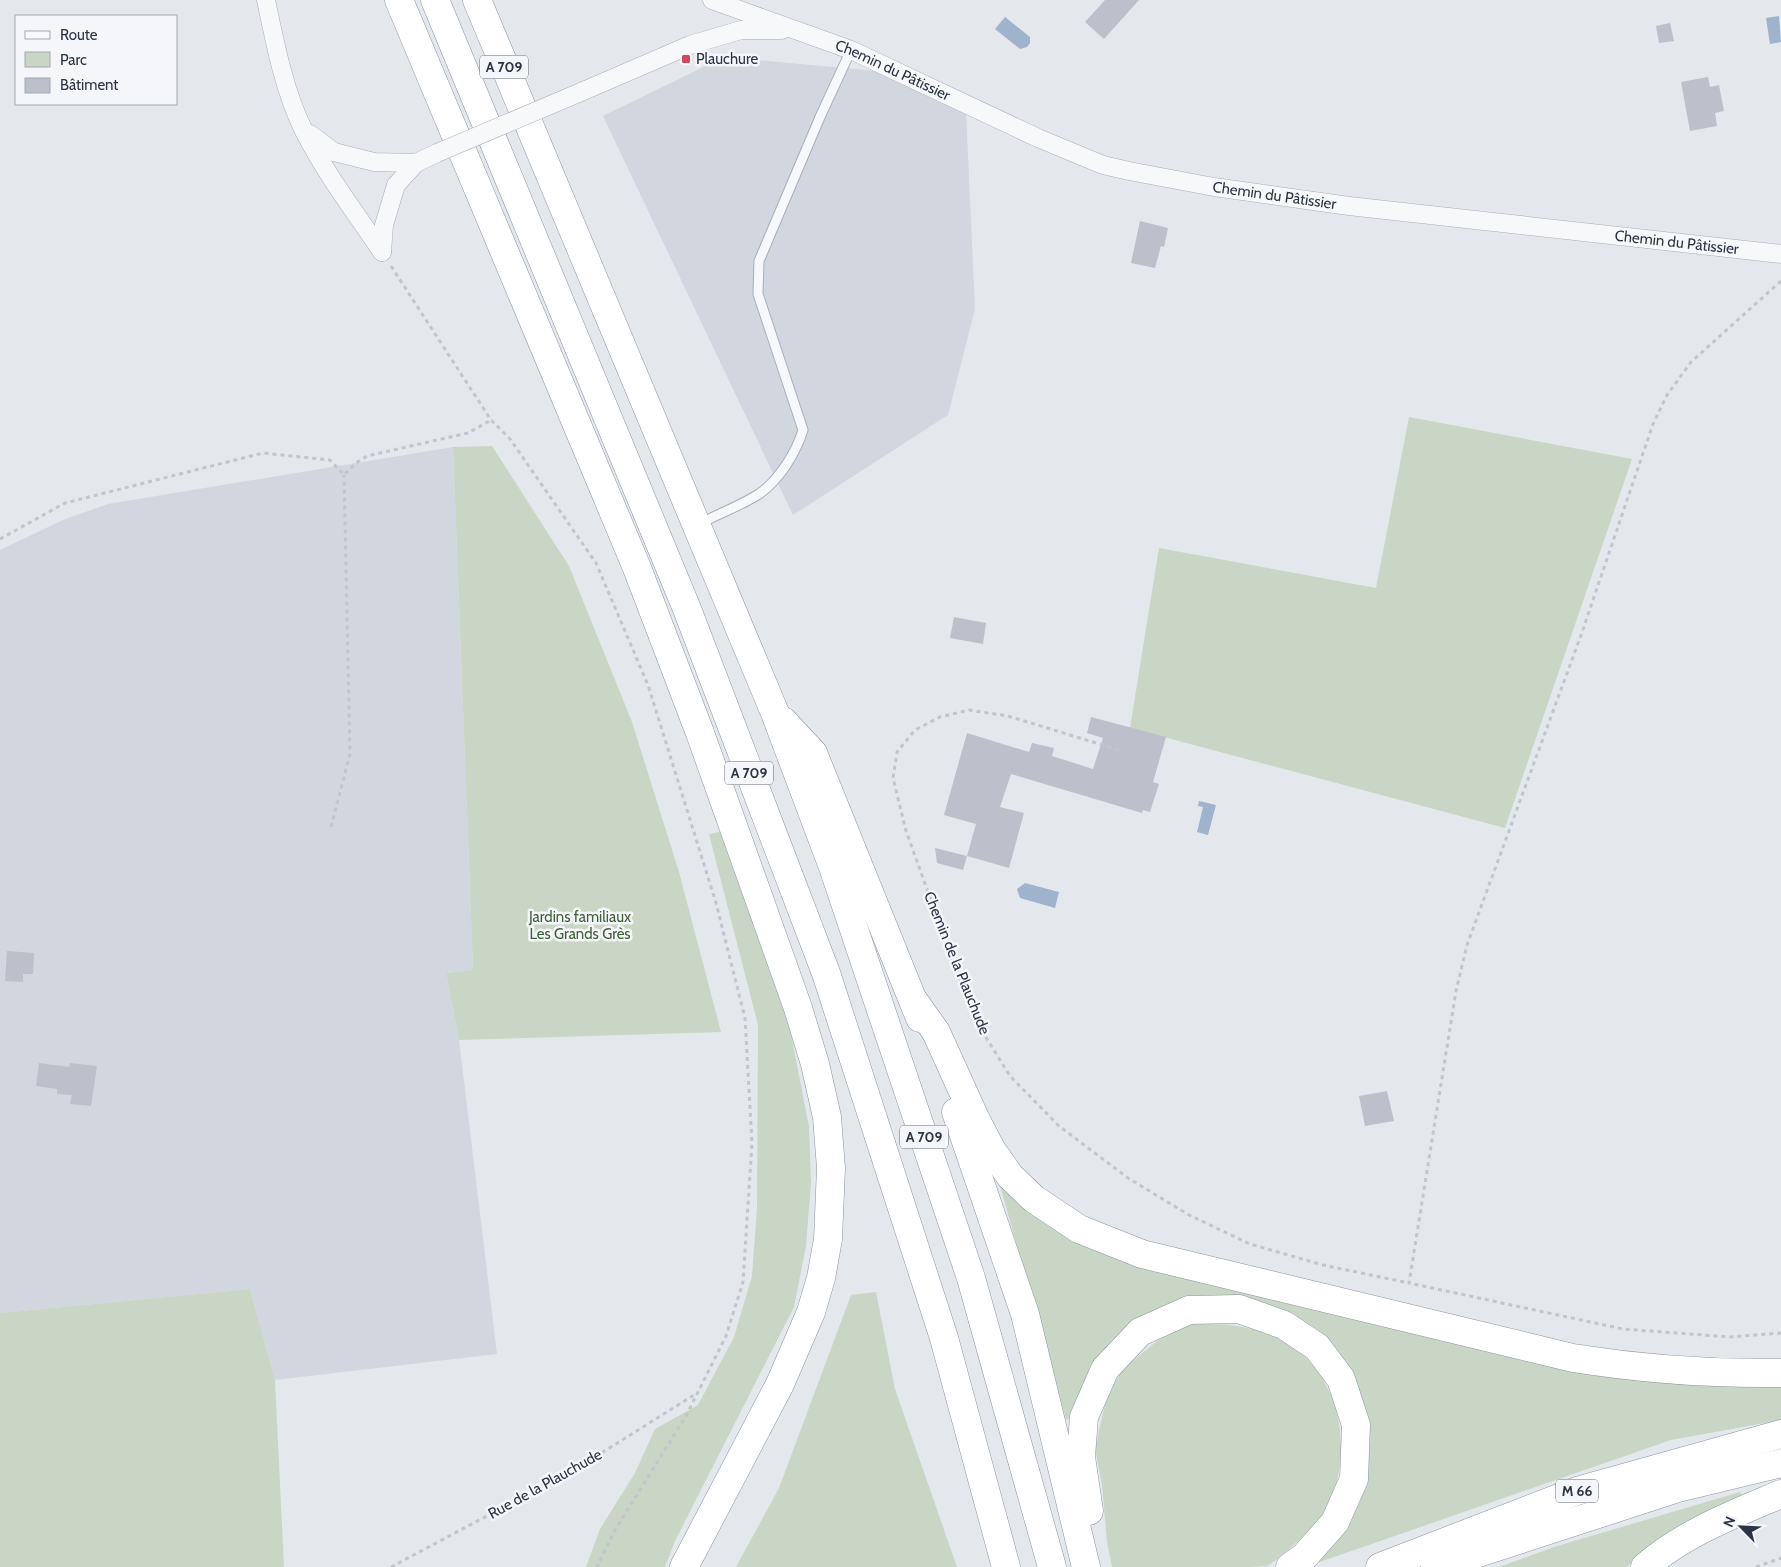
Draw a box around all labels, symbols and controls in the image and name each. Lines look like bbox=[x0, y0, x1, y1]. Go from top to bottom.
legend bbox=[15, 15, 178, 105]
text: Route bbox=[60, 26, 98, 44]
street label: Chemin du Pâtissier bbox=[833, 36, 953, 104]
place label: Plauchure bbox=[696, 50, 758, 68]
text: Parc bbox=[60, 51, 87, 69]
marker: Plauchure bbox=[680, 53, 692, 65]
road number: A 709 bbox=[480, 56, 528, 78]
text: Bâtiment bbox=[60, 76, 118, 94]
street label: Chemin du Pâtissier bbox=[1212, 178, 1338, 213]
street label: Chemin du Pâtissier bbox=[1614, 227, 1740, 258]
road number: A 709 bbox=[725, 761, 773, 784]
street label: Chemin de la Plauchude bbox=[920, 889, 994, 1037]
park label: Jardins familiaux Les Grands Grès bbox=[528, 908, 631, 943]
road number: A 709 bbox=[900, 1126, 948, 1148]
street label: Rue de la Plauchude bbox=[485, 1445, 605, 1523]
road number: M 66 bbox=[1556, 1480, 1598, 1502]
north arrow bbox=[1716, 1502, 1766, 1552]
text: N bbox=[1719, 1514, 1739, 1530]

